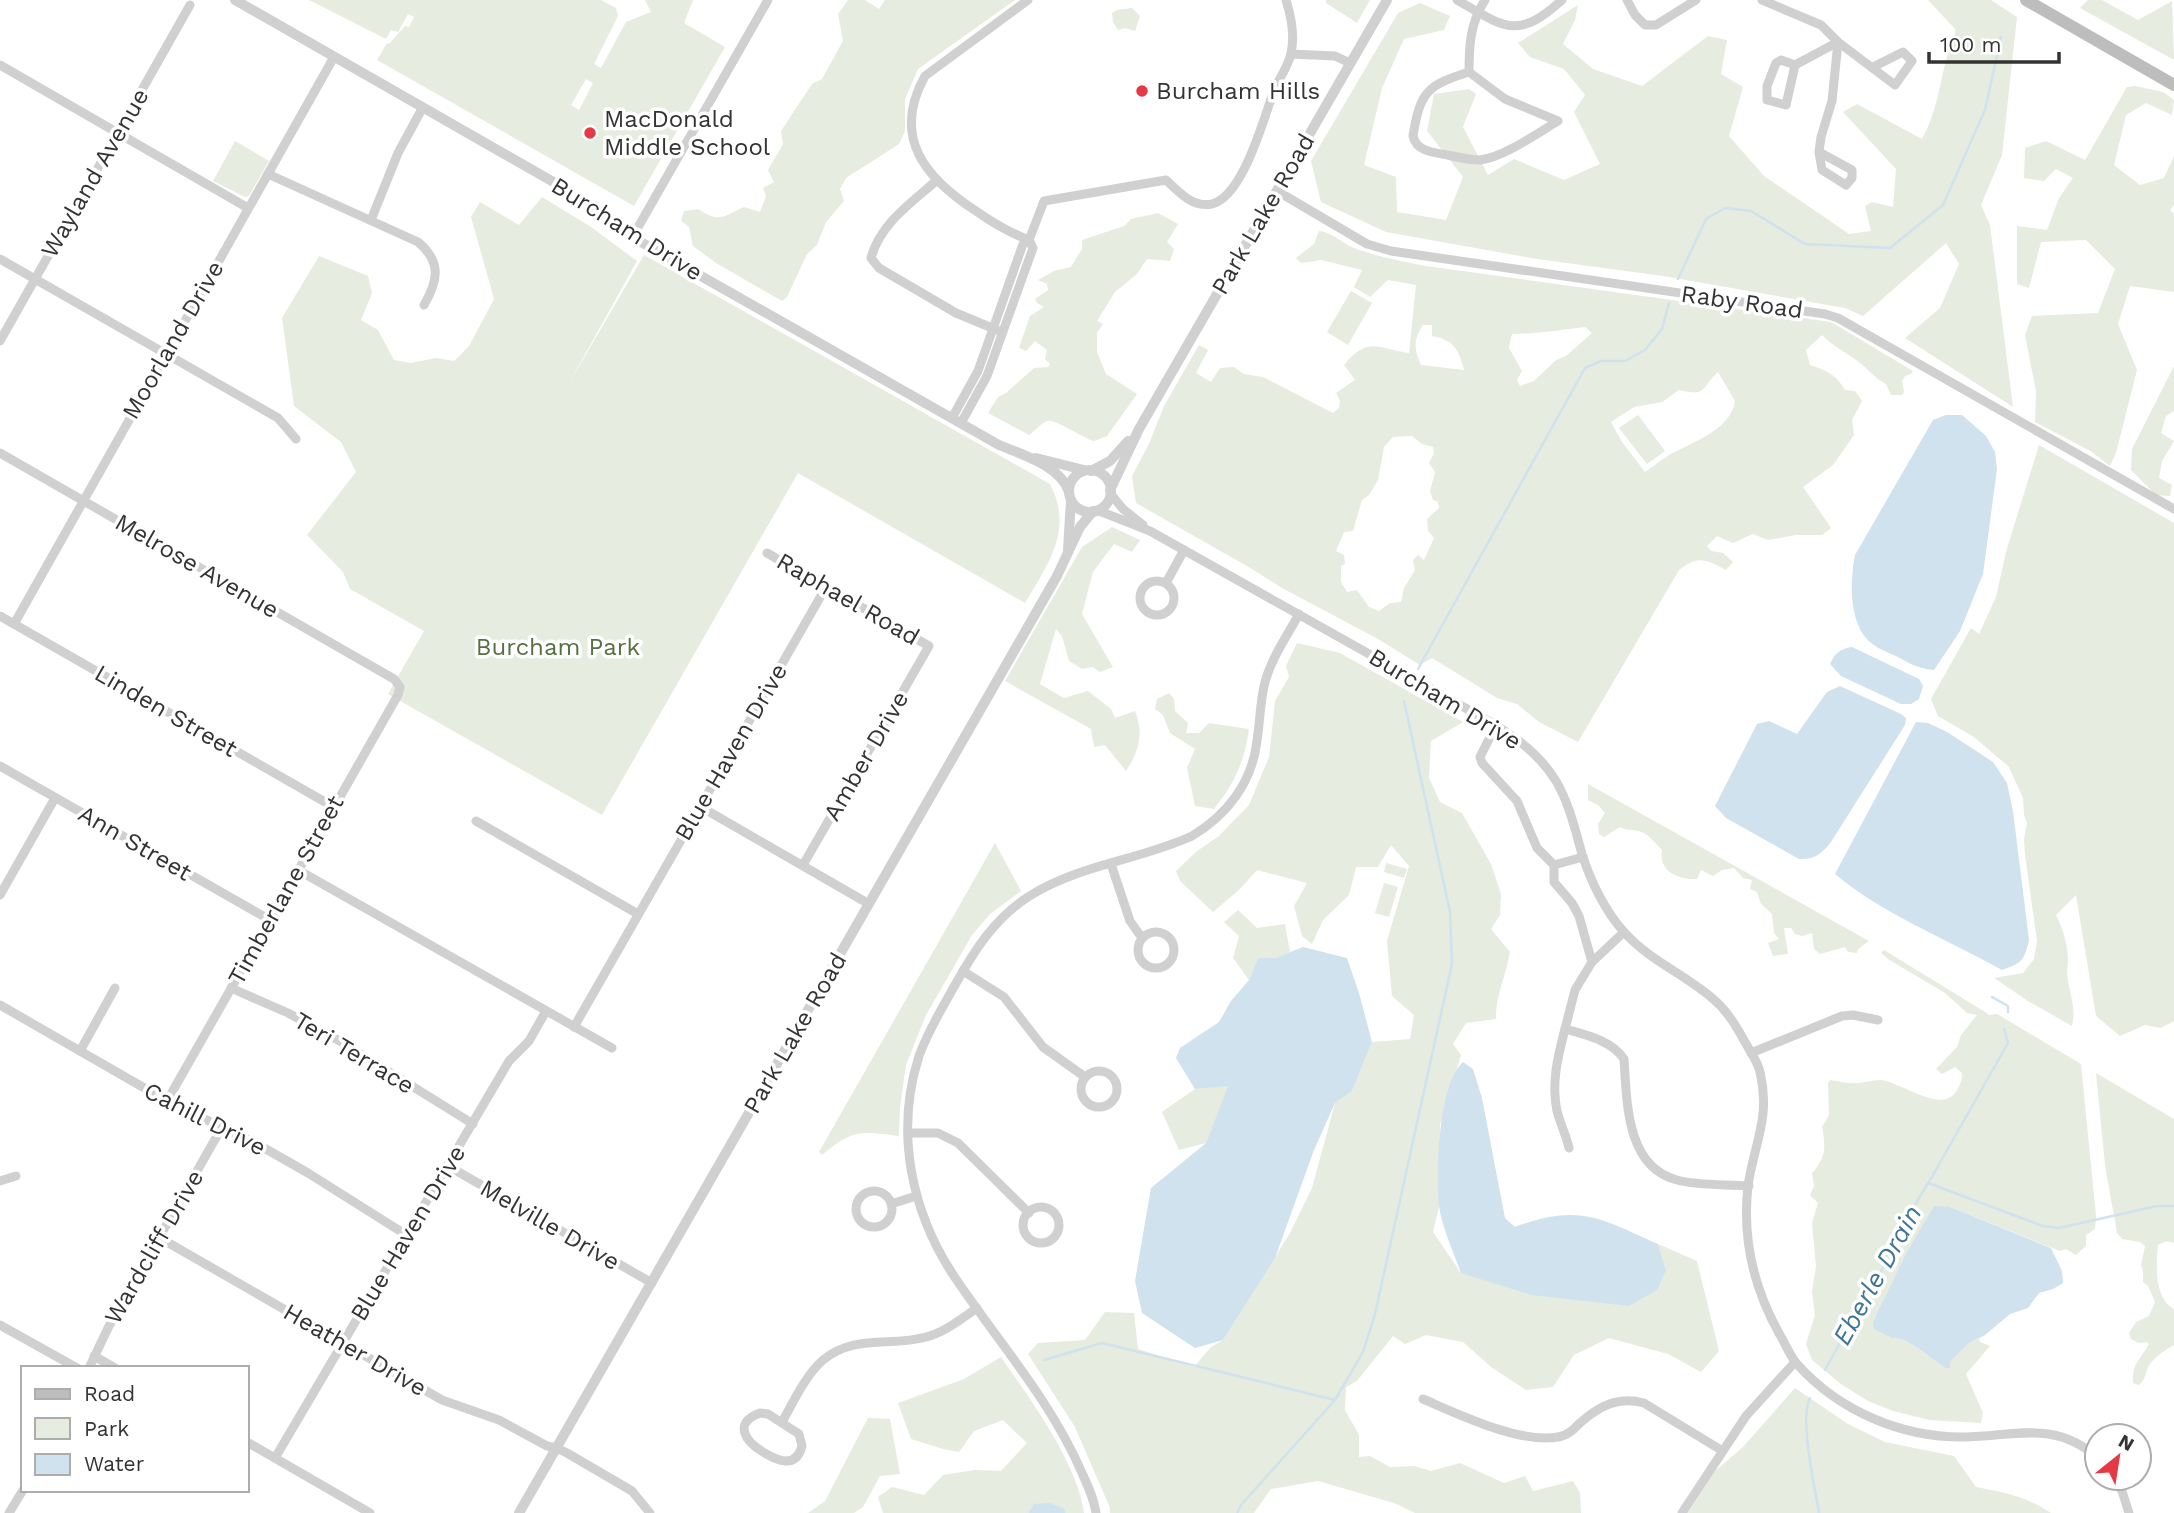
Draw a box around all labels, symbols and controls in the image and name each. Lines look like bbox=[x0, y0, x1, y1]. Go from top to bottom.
scale bar bbox=[1929, 21, 2058, 65]
text: 100 m bbox=[1940, 32, 2002, 57]
place label: Burcham Hills bbox=[1156, 77, 1320, 105]
marker: Burcham Hills bbox=[1134, 83, 1150, 99]
street label: Wayland Avenue bbox=[35, 84, 155, 262]
place label: MacDonald Middle School bbox=[604, 105, 771, 161]
marker: MacDonald Middle School bbox=[582, 125, 598, 141]
street label: Park Lake Road bbox=[1206, 129, 1320, 299]
street label: Burcham Drive bbox=[546, 171, 708, 287]
street label: Moorland Drive bbox=[116, 256, 230, 424]
street label: Raby Road bbox=[1679, 280, 1805, 324]
street label: Melrose Avenue bbox=[110, 508, 284, 624]
street label: Raphael Road bbox=[772, 547, 924, 651]
park label: Burcham Park bbox=[476, 633, 641, 661]
street label: Burcham Drive bbox=[1364, 643, 1526, 755]
street label: Linden Street bbox=[90, 659, 242, 763]
street label: Blue Haven Drive bbox=[669, 659, 793, 845]
street label: Amber Drive bbox=[818, 686, 914, 826]
street label: Timberlane Street bbox=[222, 790, 350, 990]
street label: Ann Street bbox=[73, 799, 197, 887]
street label: Park Lake Road bbox=[738, 948, 852, 1118]
street label: Teri Terrace bbox=[289, 1006, 419, 1100]
street label: Cahill Drive bbox=[139, 1076, 271, 1162]
street label: Blue Haven Drive bbox=[345, 1140, 471, 1326]
street label: Wardcliff Drive bbox=[99, 1165, 209, 1329]
street label: Melville Drive bbox=[475, 1174, 625, 1276]
water label: Eberle Drain bbox=[1826, 1200, 1928, 1350]
street label: Heather Drive bbox=[279, 1298, 431, 1402]
legend bbox=[21, 1366, 248, 1492]
text: Road bbox=[84, 1381, 135, 1406]
text: Park bbox=[84, 1416, 129, 1441]
north arrow bbox=[2083, 1422, 2153, 1492]
text: N bbox=[2114, 1429, 2138, 1456]
text: Water bbox=[84, 1451, 145, 1476]

